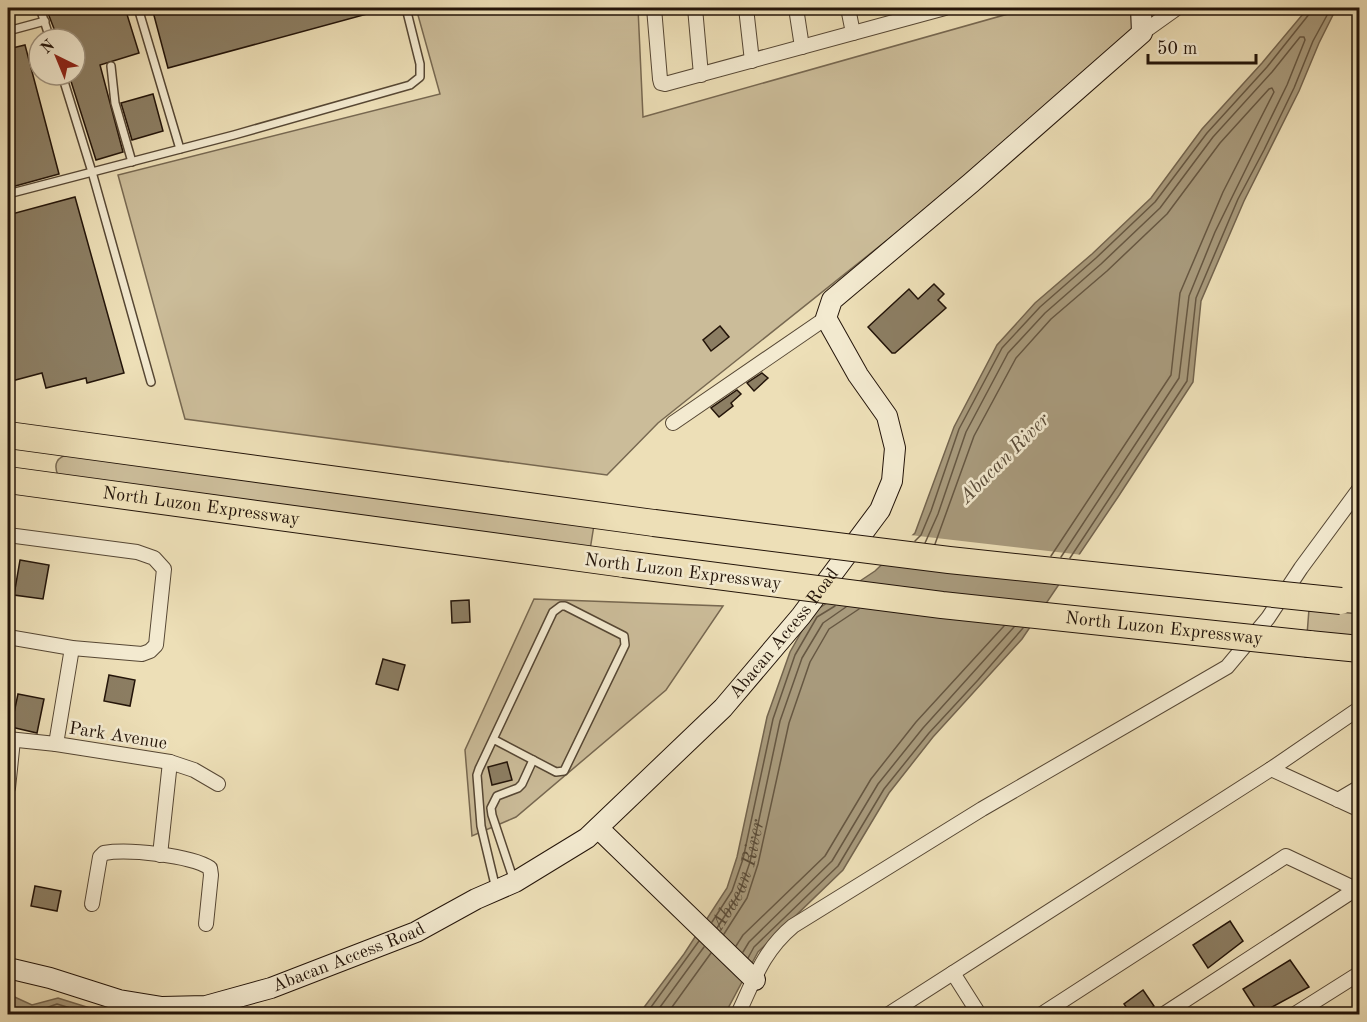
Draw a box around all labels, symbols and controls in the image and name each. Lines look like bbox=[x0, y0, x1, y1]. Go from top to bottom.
north arrow bbox=[27, 27, 87, 87]
scale bar bbox=[1148, 27, 1256, 65]
text: N bbox=[38, 37, 59, 58]
text: 50 m bbox=[1157, 40, 1197, 58]
water label: Abacan River bbox=[955, 410, 1054, 509]
street label: North Luzon Expressway bbox=[102, 484, 301, 529]
street label: North Luzon Expressway bbox=[583, 551, 783, 593]
street label: Abacan Access Road bbox=[726, 565, 842, 702]
street label: North Luzon Expressway bbox=[1064, 609, 1264, 648]
street label: Park Avenue bbox=[68, 719, 168, 753]
water label: Abacan River bbox=[707, 818, 769, 935]
street label: Abacan Access Road bbox=[270, 920, 428, 996]

